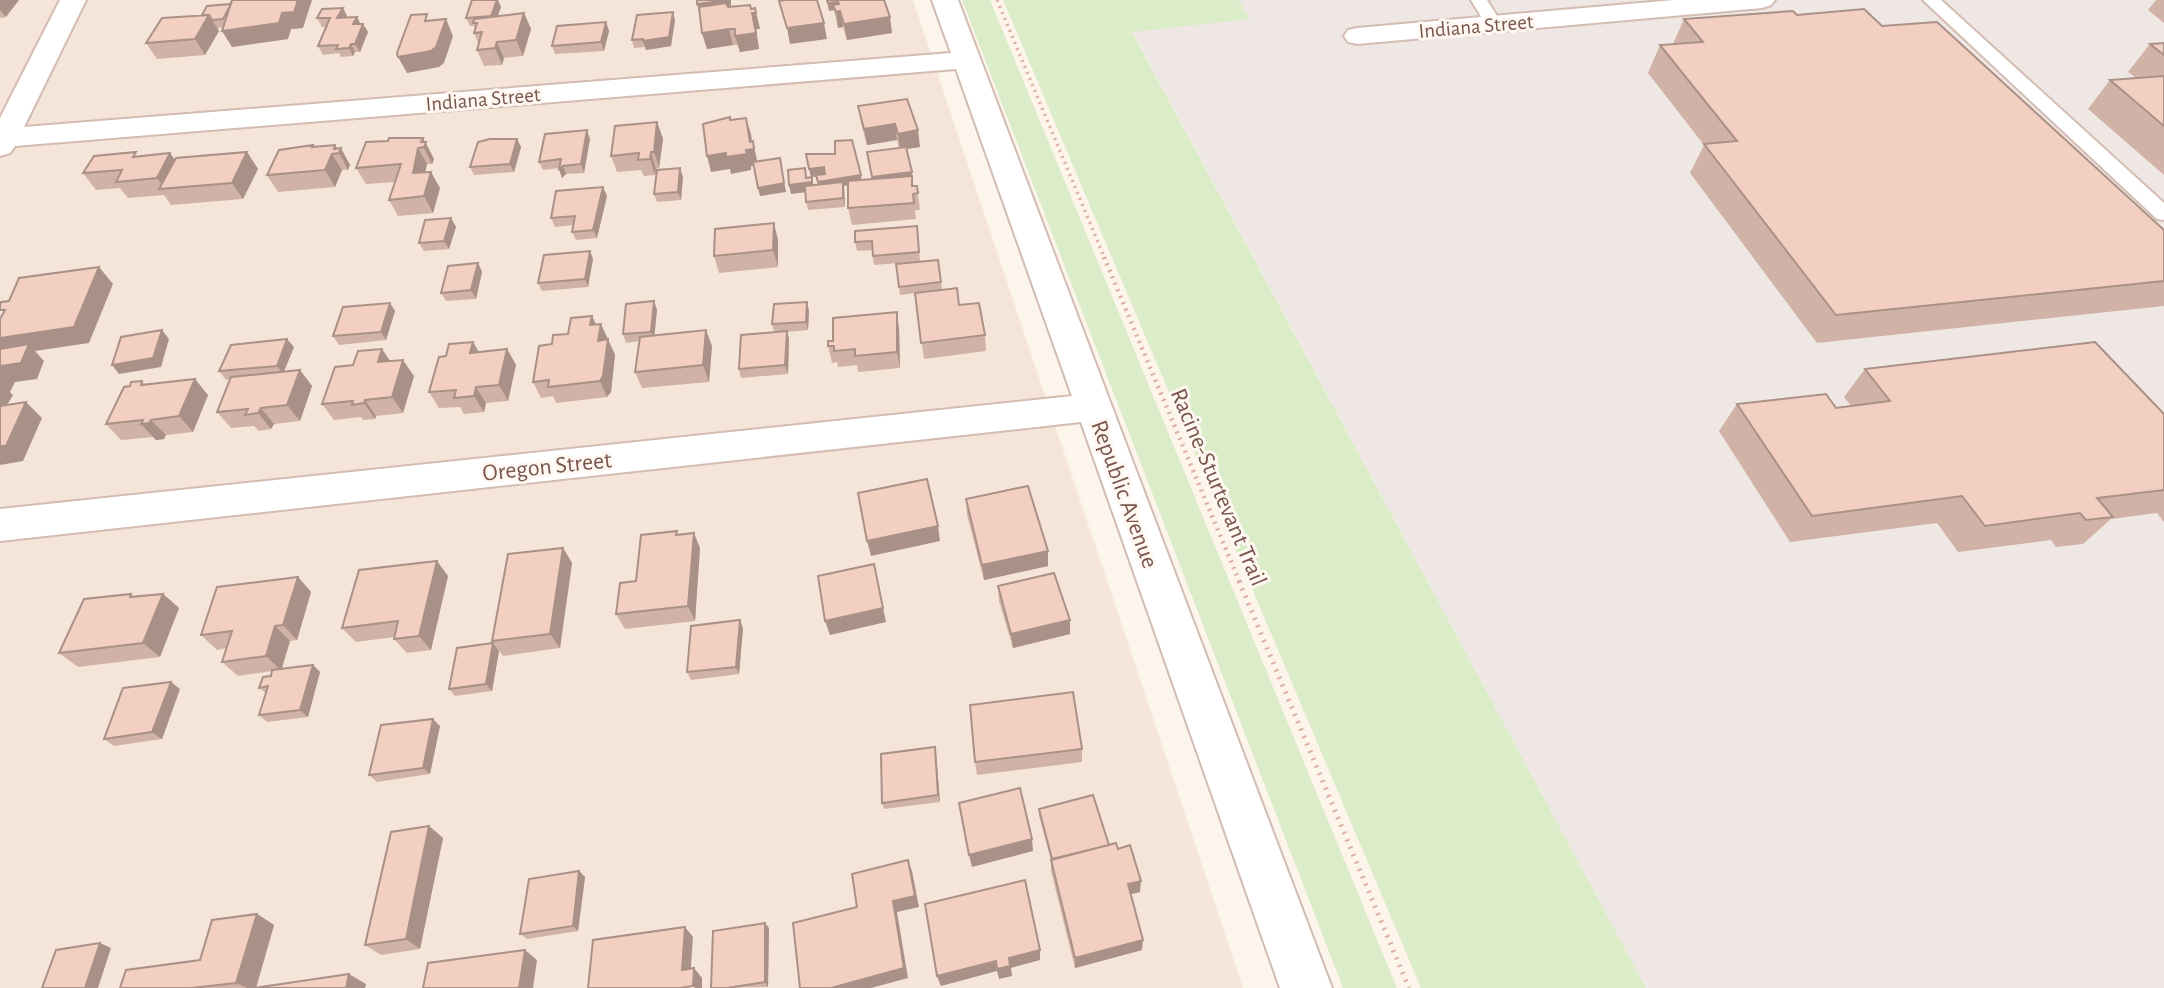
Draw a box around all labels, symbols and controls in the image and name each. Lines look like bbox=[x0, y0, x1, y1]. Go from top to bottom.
street label: Indiana Street bbox=[1418, 11, 1535, 42]
street label: Indiana Street bbox=[425, 84, 542, 115]
street label: Racine-Sturtevant Trail bbox=[1166, 385, 1271, 590]
street label: Republic Avenue bbox=[1086, 417, 1162, 571]
street label: Oregon Street bbox=[481, 448, 613, 486]

